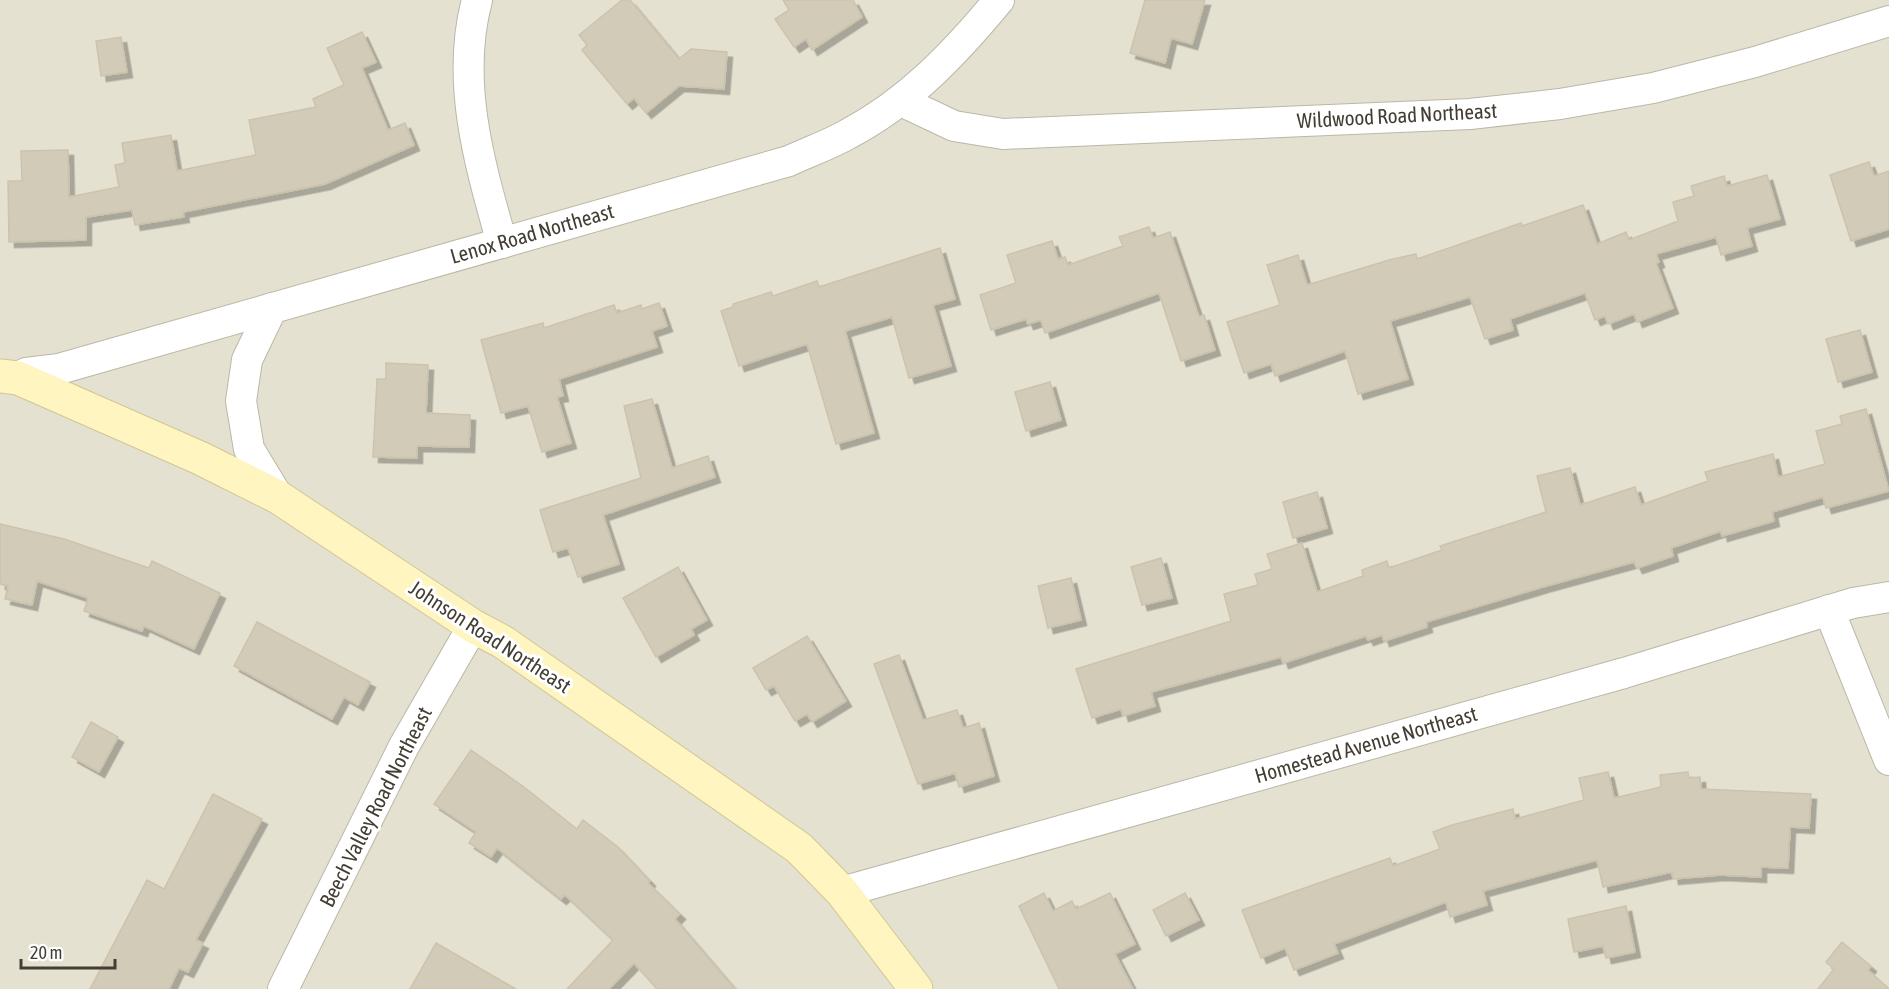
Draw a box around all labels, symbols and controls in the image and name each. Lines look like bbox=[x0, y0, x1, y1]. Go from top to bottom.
street label: Wildwood Road Northeast bbox=[1296, 98, 1498, 132]
street label: Lenox Road Northeast bbox=[447, 198, 616, 268]
street label: Johnson Road Northeast bbox=[405, 575, 576, 697]
street label: Homestead Avenue Northeast bbox=[1252, 701, 1480, 787]
street label: Beech Valley Road Northeast bbox=[314, 703, 436, 910]
scale bar bbox=[21, 932, 116, 970]
text: 20 m bbox=[30, 942, 62, 963]

